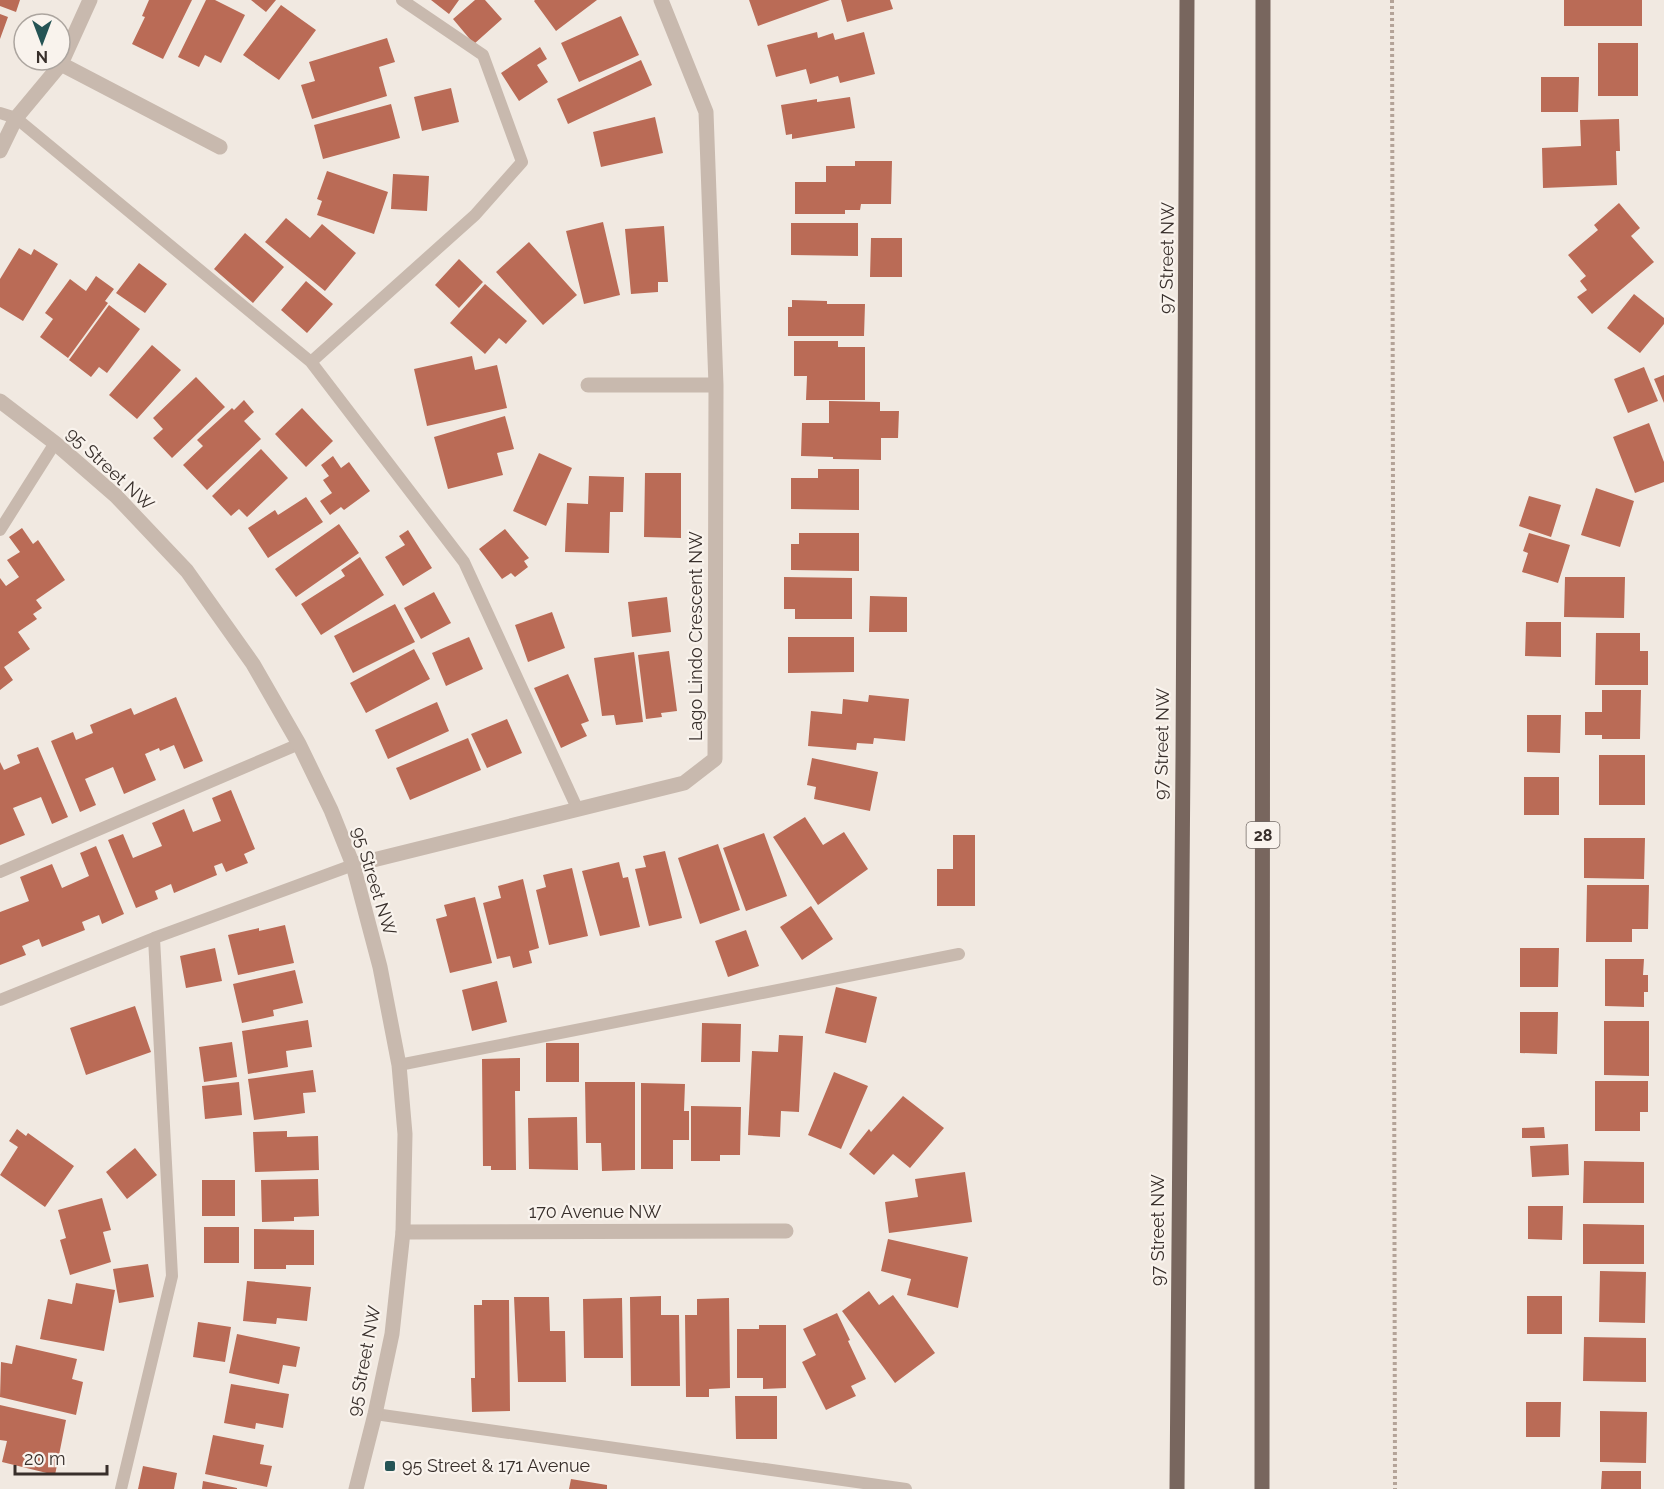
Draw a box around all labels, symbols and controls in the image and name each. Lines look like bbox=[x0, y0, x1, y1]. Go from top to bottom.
north arrow bbox=[12, 12, 72, 72]
text: N bbox=[36, 47, 48, 66]
street label: 97 Street NW bbox=[1155, 202, 1178, 314]
street label: 95 Street NW bbox=[62, 423, 159, 515]
street label: Lago Lindo Crescent NW bbox=[685, 531, 706, 741]
street label: 97 Street NW bbox=[1150, 688, 1173, 800]
road number: 28 bbox=[1246, 822, 1280, 848]
street label: 95 Street NW bbox=[348, 824, 401, 938]
street label: 97 Street NW bbox=[1147, 1174, 1168, 1286]
street label: 170 Avenue NW bbox=[529, 1201, 662, 1222]
street label: 95 Street NW bbox=[343, 1304, 385, 1418]
scale bar bbox=[15, 1438, 106, 1476]
text: 20 m bbox=[24, 1448, 66, 1469]
place label: 95 Street & 171 Avenue bbox=[402, 1455, 591, 1476]
marker: 95 Street & 171 Avenue bbox=[383, 1459, 397, 1473]

